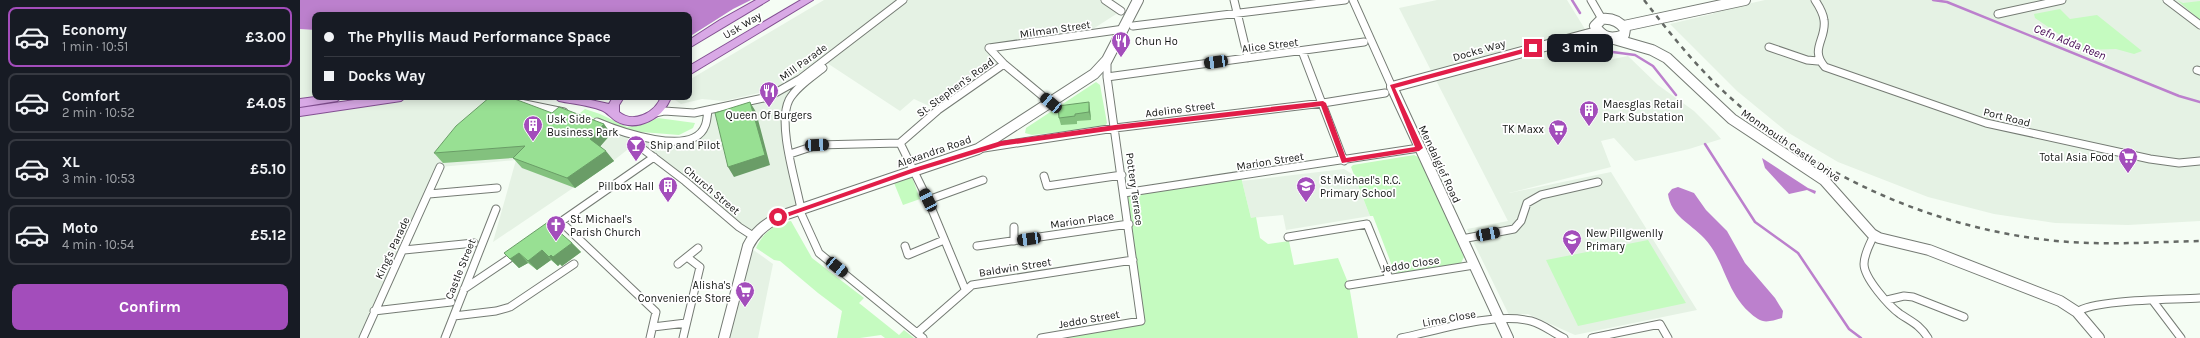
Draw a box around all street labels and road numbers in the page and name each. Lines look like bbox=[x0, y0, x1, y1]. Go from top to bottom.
street label: Usk Way bbox=[721, 9, 764, 42]
street label: Milman Street bbox=[1019, 18, 1091, 41]
street label: Alice Street bbox=[1241, 36, 1299, 55]
street label: Docks Way bbox=[1451, 37, 1507, 64]
street label: Mill Parade bbox=[777, 41, 830, 84]
street label: St. Stephen's Road bbox=[914, 55, 996, 120]
street label: Adeline Street bbox=[1145, 99, 1216, 120]
street label: Port Road bbox=[1982, 105, 2032, 130]
street label: Monmouth Castle Drive bbox=[1739, 106, 1843, 185]
street label: Mendalgief Road bbox=[1416, 123, 1463, 205]
street label: Alexandra Road bbox=[895, 133, 973, 170]
street label: Marion Street bbox=[1235, 150, 1305, 173]
street label: Pottery Terrace bbox=[1123, 152, 1146, 227]
street label: Church Street bbox=[681, 163, 742, 218]
street label: Marion Place bbox=[1049, 210, 1115, 231]
street label: King's Parade bbox=[372, 215, 413, 281]
street label: Castle Street bbox=[442, 237, 479, 301]
street label: Jeddo Close bbox=[1380, 253, 1441, 276]
street label: Baldwin Street bbox=[978, 255, 1052, 280]
street label: Lime Close bbox=[1421, 307, 1477, 330]
street label: Jeddo Street bbox=[1057, 308, 1121, 331]

